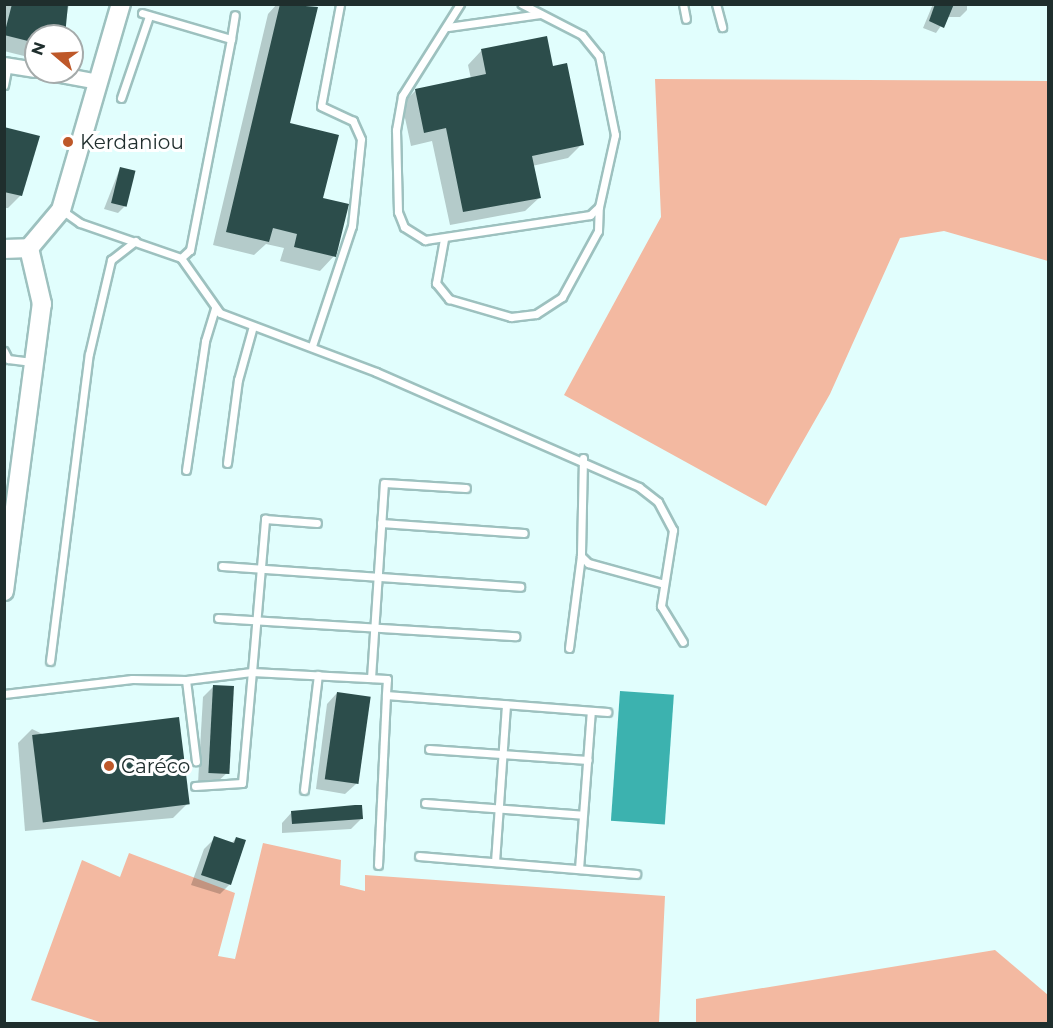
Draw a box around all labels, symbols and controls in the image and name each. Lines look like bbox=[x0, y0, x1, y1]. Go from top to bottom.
north arrow bbox=[24, 24, 84, 84]
text: N bbox=[27, 39, 49, 58]
place label: Kerdaniou bbox=[80, 130, 184, 154]
marker: Kerdaniou bbox=[61, 135, 75, 149]
place label: Caréco bbox=[121, 754, 190, 778]
marker: Caréco bbox=[102, 759, 116, 773]

